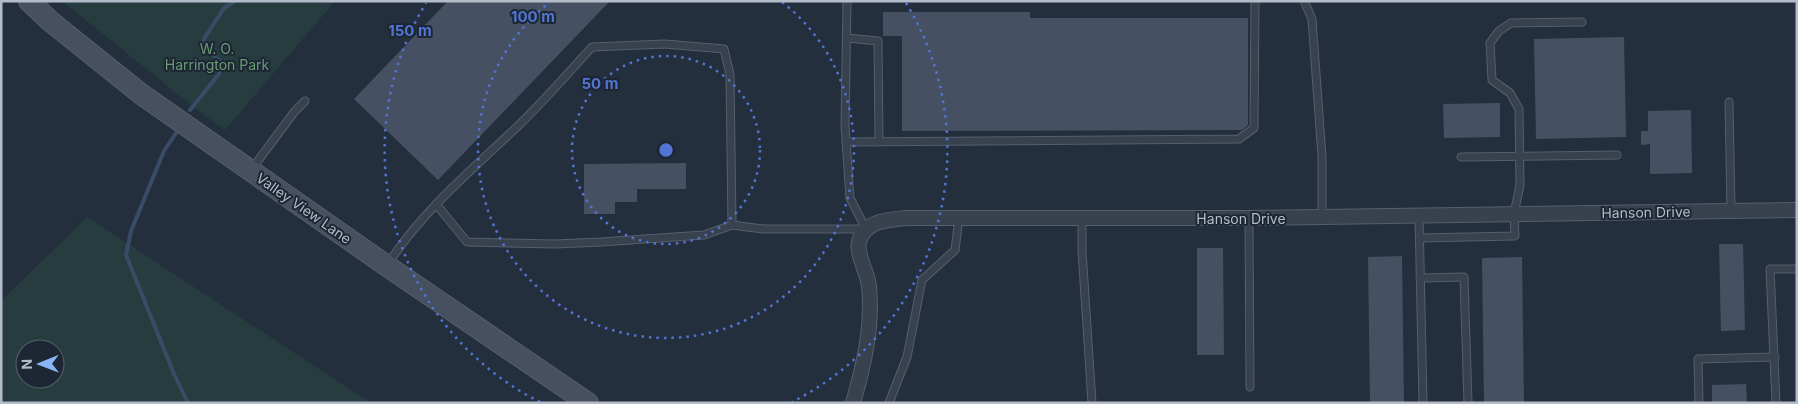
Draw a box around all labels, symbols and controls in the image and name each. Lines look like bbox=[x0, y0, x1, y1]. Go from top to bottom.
text: 100 m bbox=[511, 7, 555, 26]
text: 150 m bbox=[388, 21, 432, 40]
park label: W. O. Harrington Park bbox=[165, 40, 270, 73]
text: 50 m bbox=[582, 74, 618, 93]
centre of rings bbox=[657, 141, 675, 159]
street label: Valley View Lane bbox=[253, 169, 355, 247]
street label: Hanson Drive bbox=[1601, 203, 1691, 221]
street label: Hanson Drive bbox=[1196, 210, 1286, 227]
north arrow bbox=[15, 339, 65, 389]
text: N bbox=[18, 359, 35, 370]

